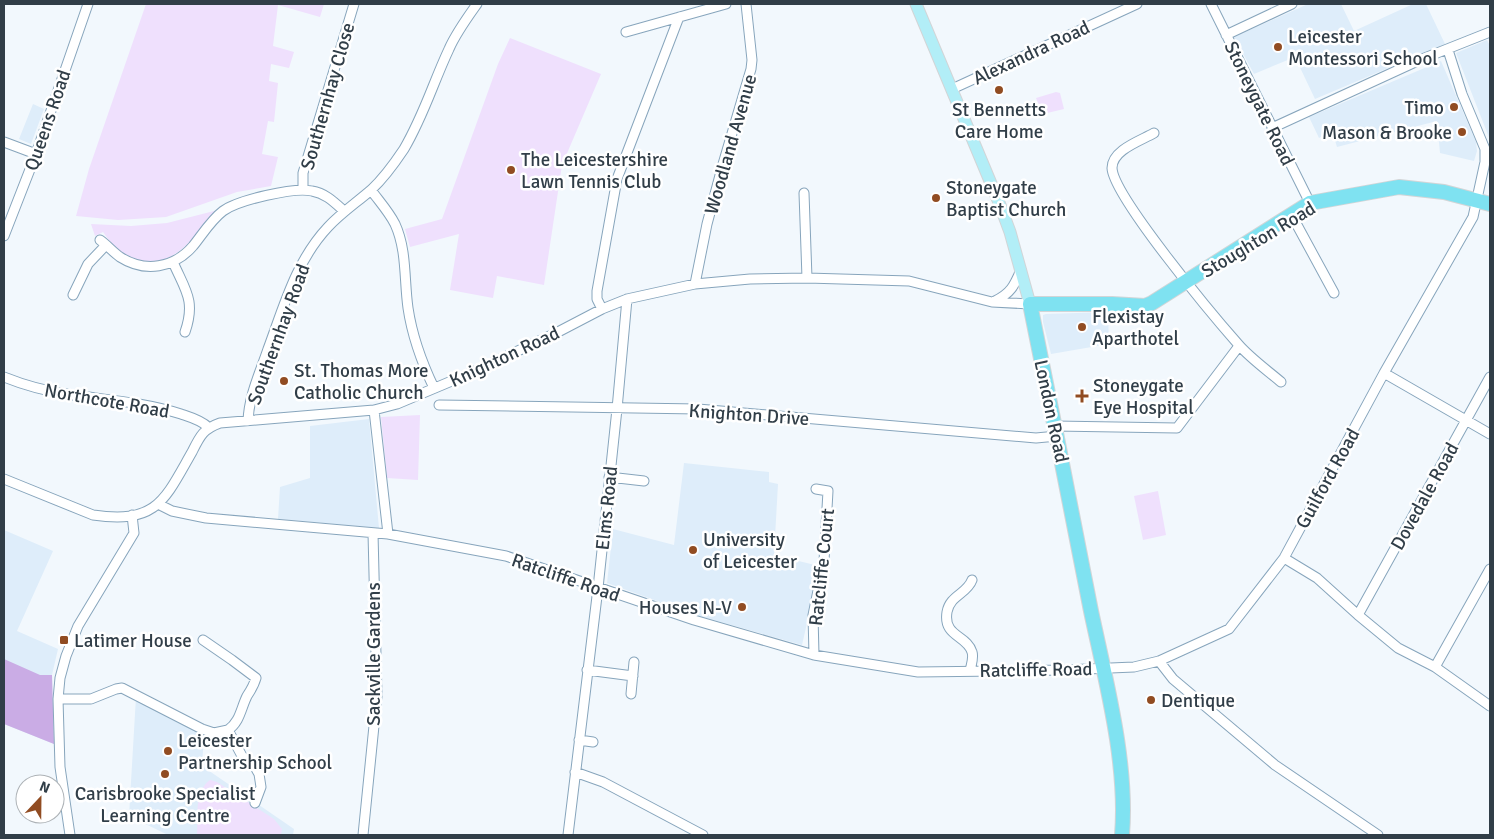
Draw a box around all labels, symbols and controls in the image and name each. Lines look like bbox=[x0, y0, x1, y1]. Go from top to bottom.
street label: Alexandra Road bbox=[969, 15, 1094, 90]
street label: Southernhay Close bbox=[295, 20, 360, 173]
place label: Leicester Montessori School bbox=[1288, 25, 1438, 71]
street label: Stoneygate Road bbox=[1219, 37, 1300, 170]
marker: Leicester Montessori School bbox=[1272, 41, 1284, 53]
street label: Queens Road bbox=[19, 67, 76, 174]
street label: Woodland Avenue bbox=[700, 72, 762, 217]
marker: St Bennetts Care Home bbox=[993, 84, 1005, 96]
place label: Timo bbox=[1404, 96, 1444, 120]
place label: St Bennetts Care Home bbox=[952, 98, 1046, 144]
marker: Timo bbox=[1448, 101, 1460, 113]
place label: Mason & Brooke bbox=[1322, 121, 1452, 145]
marker: Mason & Brooke bbox=[1456, 126, 1468, 138]
place label: The Leicestershire Lawn Tennis Club bbox=[521, 148, 668, 194]
marker: The Leicestershire Lawn Tennis Club bbox=[505, 164, 517, 176]
place label: Stoneygate Baptist Church bbox=[946, 176, 1066, 222]
marker: Stoneygate Baptist Church bbox=[930, 192, 942, 204]
street label: Stoughton Road bbox=[1197, 196, 1320, 283]
street label: Southernhay Road bbox=[242, 261, 316, 408]
place label: Flexistay Aparthotel bbox=[1092, 305, 1179, 351]
street label: Knighton Road bbox=[446, 321, 563, 393]
marker: Flexistay Aparthotel bbox=[1076, 321, 1088, 333]
street label: London Road bbox=[1028, 357, 1074, 465]
place label: St. Thomas More Catholic Church bbox=[294, 359, 429, 405]
place label: Stoneygate Eye Hospital bbox=[1093, 374, 1194, 420]
marker: St. Thomas More Catholic Church bbox=[278, 375, 290, 387]
street label: Northcote Road bbox=[42, 378, 171, 424]
marker: Stoneygate Eye Hospital bbox=[1075, 389, 1089, 403]
street label: Knighton Drive bbox=[688, 399, 810, 431]
street label: Guilford Road bbox=[1290, 424, 1365, 533]
street label: Dovedale Road bbox=[1385, 438, 1464, 554]
street label: Elms Road bbox=[591, 465, 623, 551]
street label: Ratcliffe Court bbox=[804, 507, 840, 627]
place label: University of Leicester bbox=[703, 528, 797, 574]
marker: University of Leicester bbox=[687, 544, 699, 556]
street label: Ratcliffe Road bbox=[508, 548, 623, 608]
street label: Sackville Gardens bbox=[362, 582, 386, 726]
place label: Houses N-V bbox=[639, 596, 732, 620]
marker: Houses N-V bbox=[736, 601, 748, 613]
place label: Latimer House bbox=[74, 629, 192, 653]
marker: Latimer House bbox=[58, 634, 70, 646]
street label: Ratcliffe Road bbox=[979, 657, 1093, 683]
place label: Dentique bbox=[1161, 689, 1235, 713]
marker: Dentique bbox=[1145, 694, 1157, 706]
place label: Leicester Partnership School bbox=[178, 729, 332, 775]
marker: Leicester Partnership School bbox=[162, 745, 174, 757]
marker: Carisbrooke Specialist Learning Centre bbox=[159, 768, 171, 780]
north arrow bbox=[15, 774, 65, 824]
text: N bbox=[37, 778, 52, 797]
place label: Carisbrooke Specialist Learning Centre bbox=[75, 782, 256, 828]

